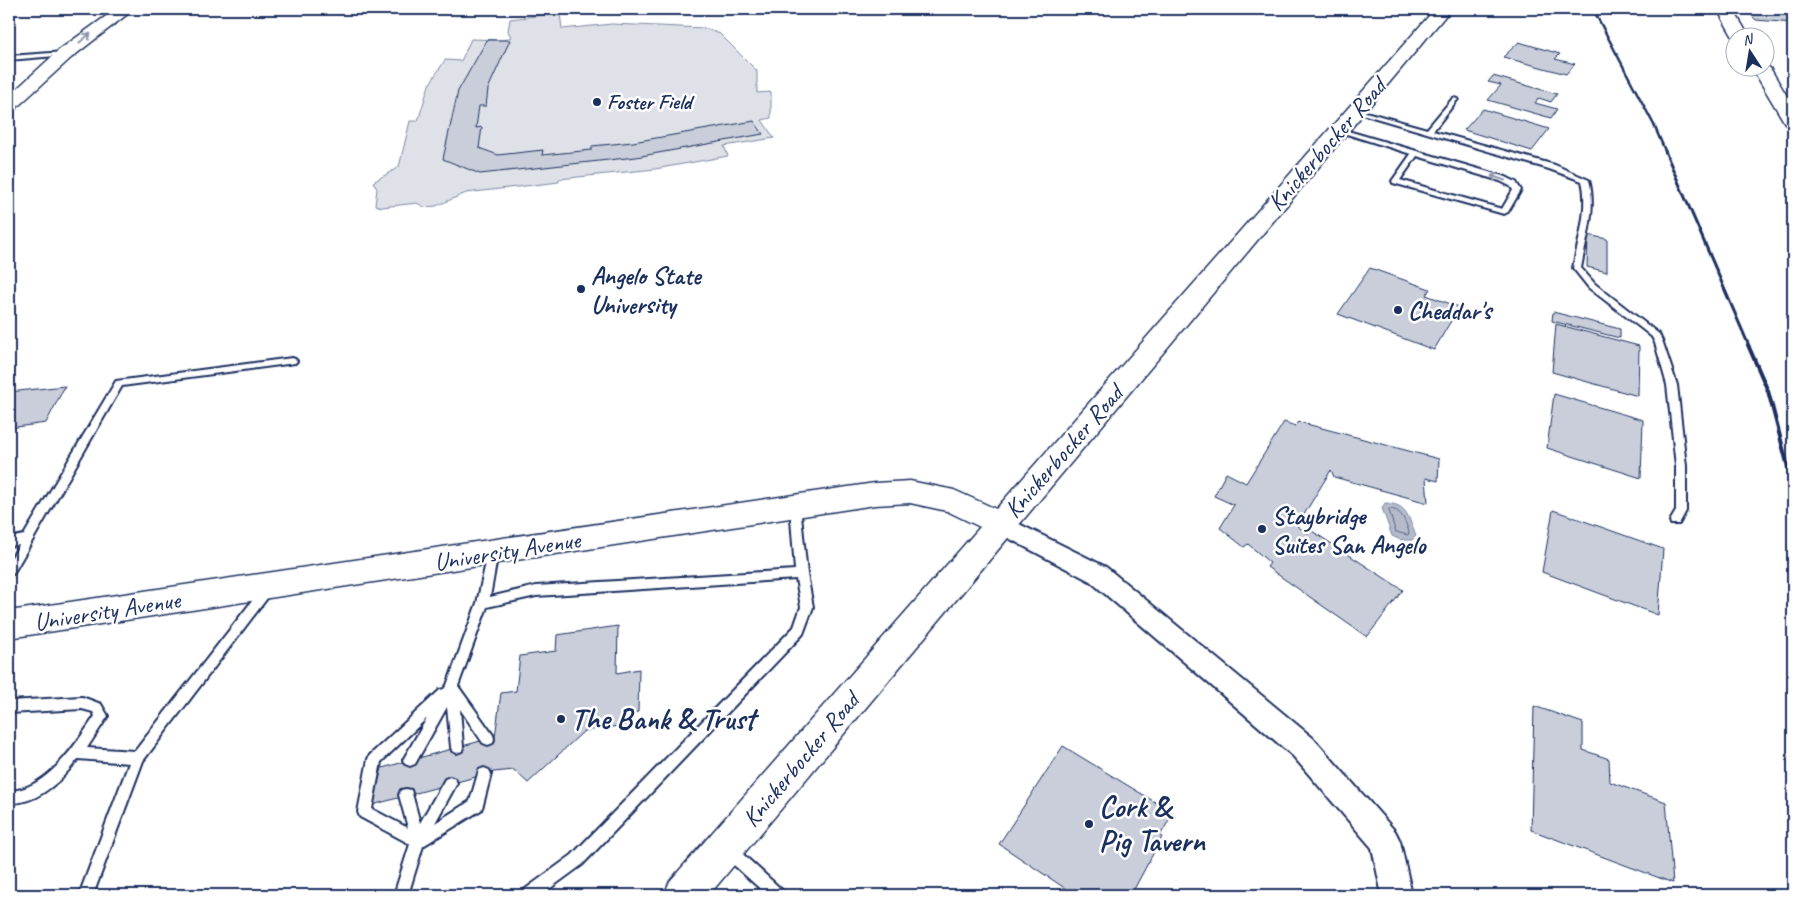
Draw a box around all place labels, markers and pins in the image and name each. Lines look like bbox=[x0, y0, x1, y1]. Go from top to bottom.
place label: Foster Field bbox=[607, 89, 695, 115]
marker: Foster Field bbox=[591, 96, 603, 108]
place label: Angelo State University bbox=[591, 260, 703, 321]
marker: Angelo State University bbox=[575, 283, 587, 295]
place label: Cheddar's bbox=[1408, 295, 1493, 327]
marker: Cheddar's bbox=[1392, 304, 1404, 316]
place label: Staybridge Suites San Angelo bbox=[1272, 500, 1427, 561]
marker: Staybridge Suites San Angelo bbox=[1256, 523, 1268, 535]
place label: The Bank & Trust bbox=[571, 700, 760, 738]
marker: The Bank & Trust bbox=[555, 713, 567, 725]
place label: Cork & Pig Tavern bbox=[1099, 788, 1206, 860]
marker: Cork & Pig Tavern bbox=[1083, 818, 1095, 830]

